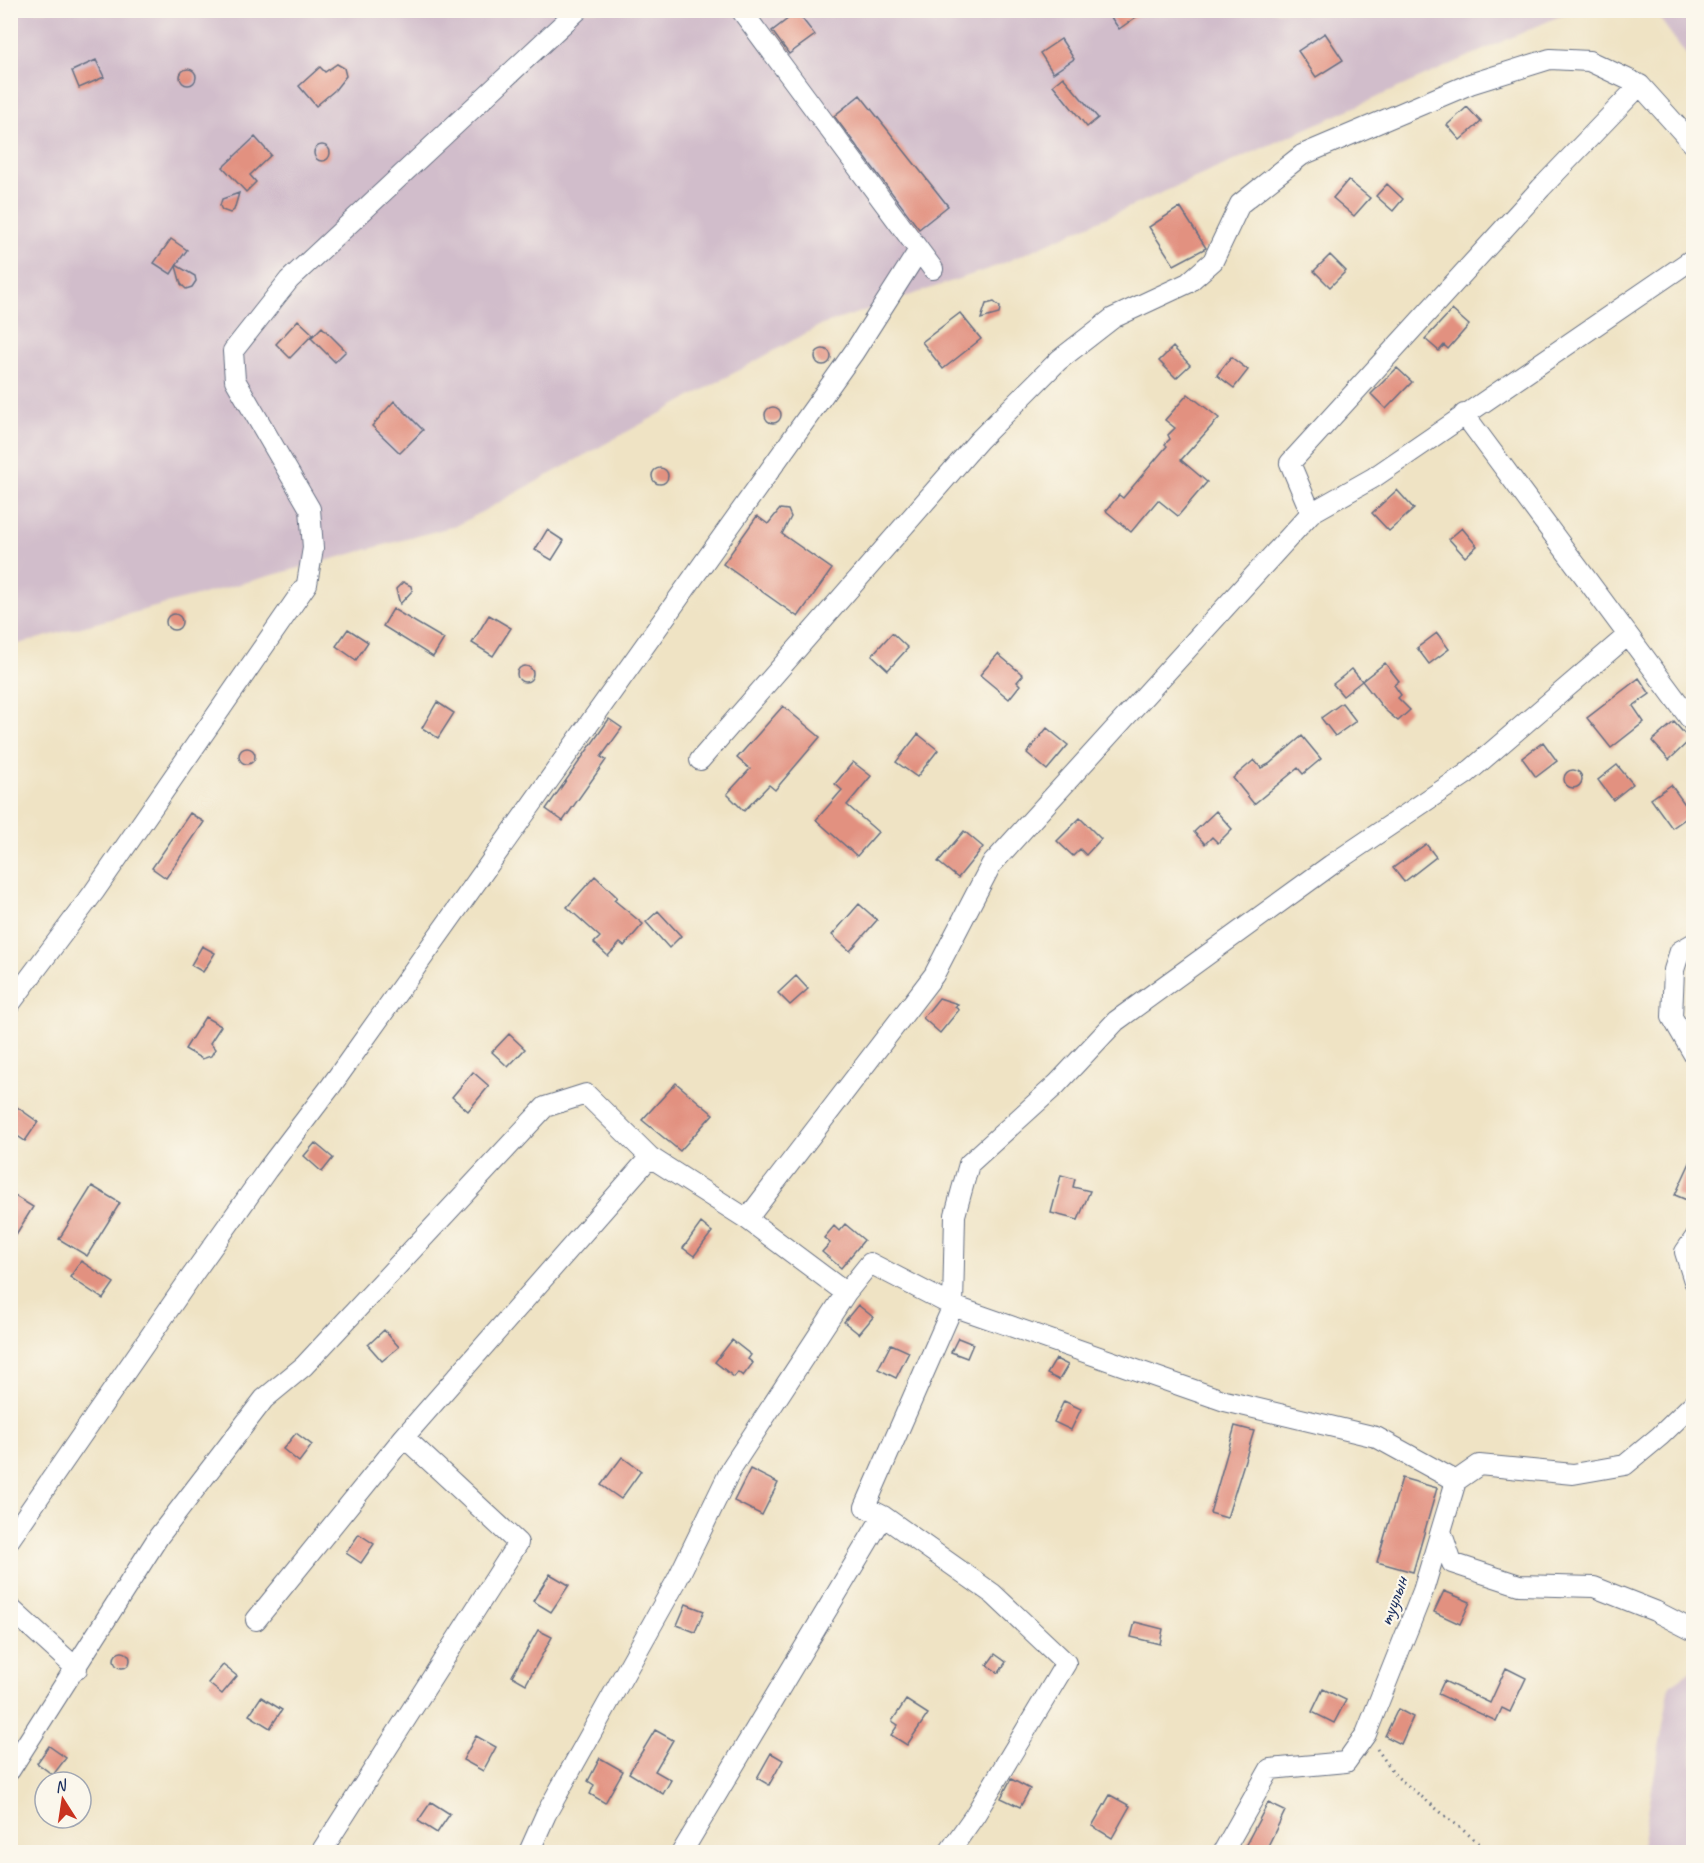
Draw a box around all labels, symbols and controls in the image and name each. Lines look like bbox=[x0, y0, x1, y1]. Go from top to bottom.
street label: туулын bbox=[1372, 1571, 1414, 1629]
north arrow bbox=[33, 1770, 93, 1830]
text: N bbox=[53, 1775, 70, 1797]

